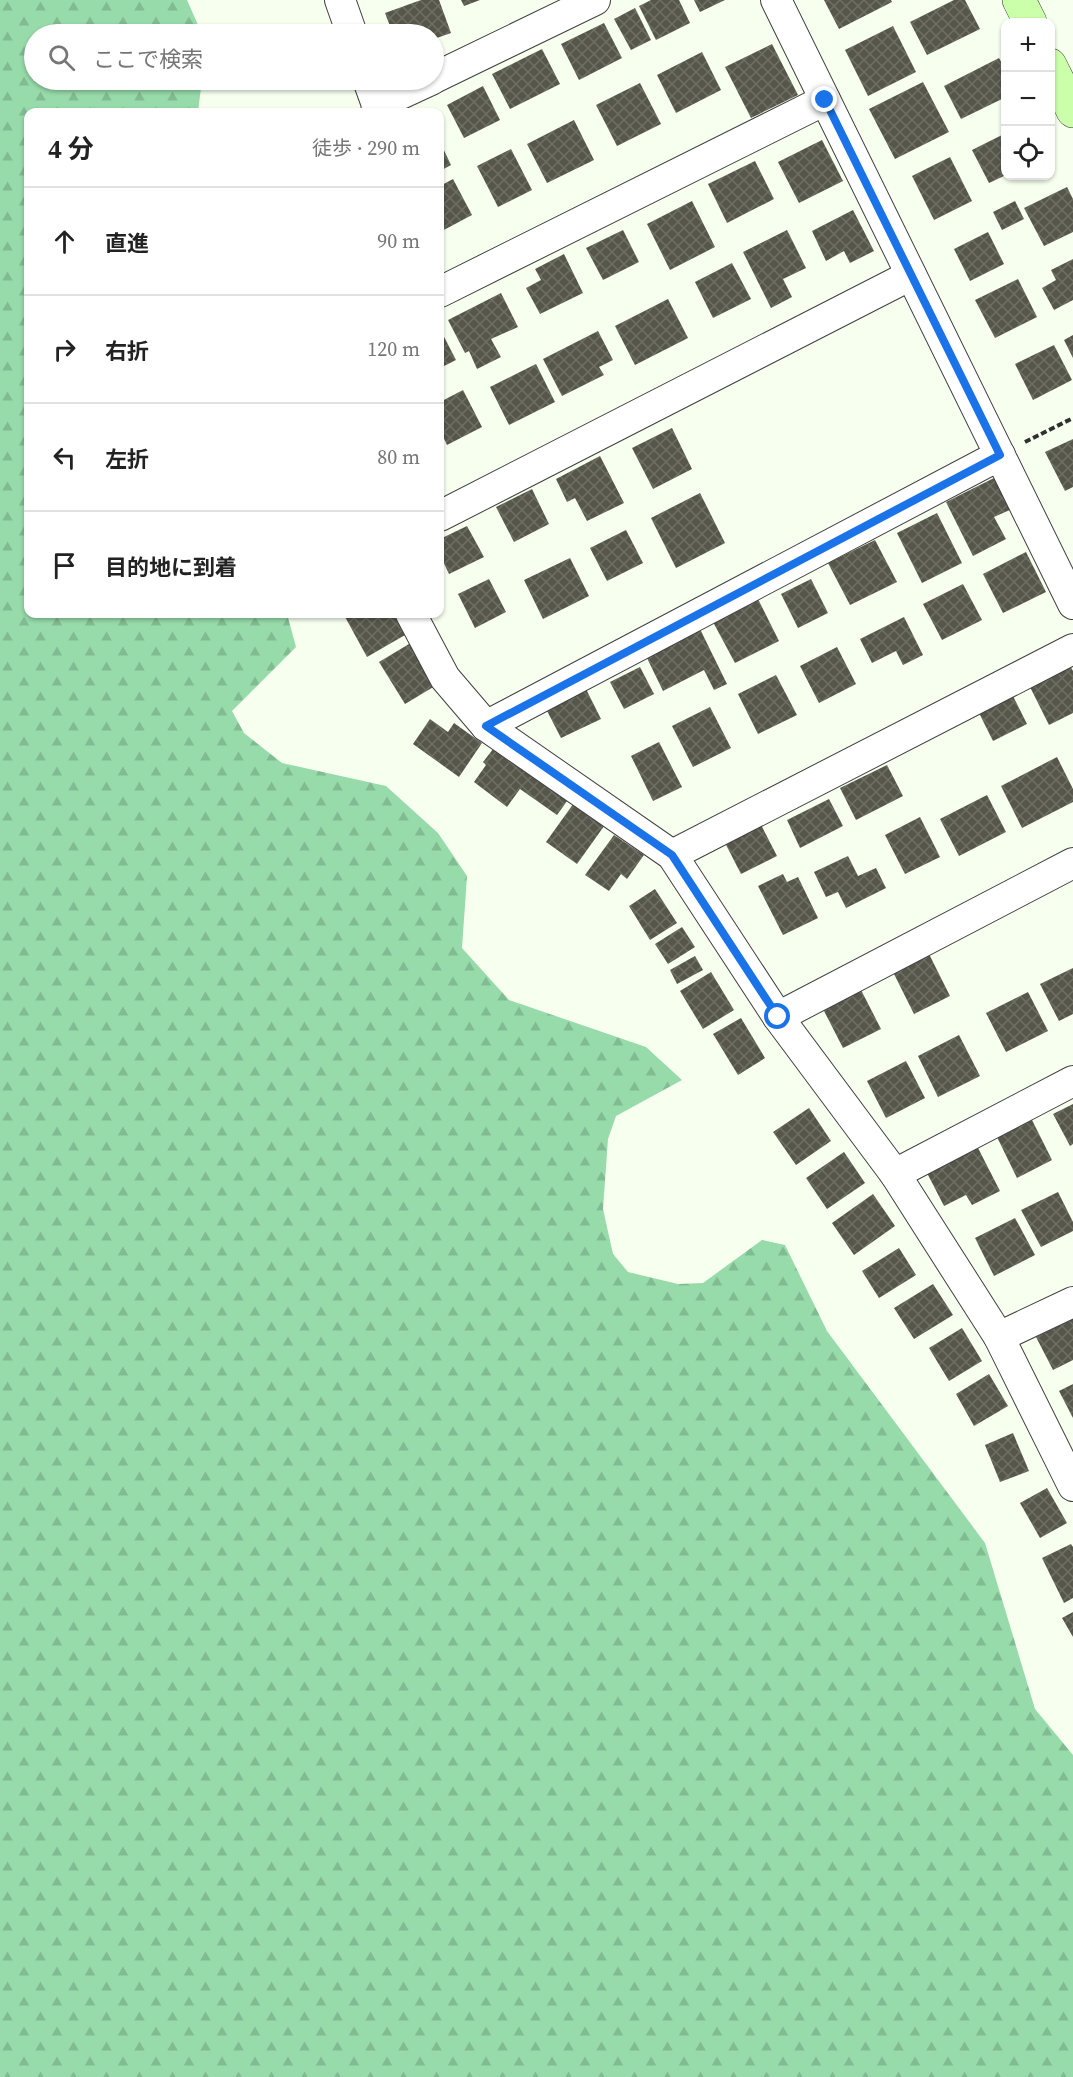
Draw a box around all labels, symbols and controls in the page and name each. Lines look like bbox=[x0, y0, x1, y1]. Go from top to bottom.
map controls bbox=[1001, 18, 1055, 180]
button: + bbox=[1001, 18, 1055, 72]
search box bbox=[24, 24, 444, 90]
icon: search bbox=[45, 41, 78, 74]
text: ここで検索 bbox=[93, 44, 203, 74]
button: − bbox=[1001, 72, 1055, 126]
route end bbox=[811, 86, 837, 112]
button: locate bbox=[1001, 126, 1055, 180]
text: 4 分 bbox=[48, 131, 94, 167]
text: 徒歩 · 290 m bbox=[312, 134, 420, 162]
icon: ahead bbox=[48, 225, 81, 258]
text: 90 m bbox=[377, 227, 420, 255]
text: 直進 bbox=[105, 228, 149, 258]
icon: right bbox=[48, 333, 81, 366]
text: 120 m bbox=[367, 335, 420, 363]
text: 右折 bbox=[105, 336, 149, 366]
icon: left bbox=[48, 441, 81, 474]
text: 80 m bbox=[377, 443, 420, 471]
text: 左折 bbox=[105, 444, 149, 474]
icon: arrive bbox=[48, 549, 81, 582]
text: 目的地に到着 bbox=[105, 552, 237, 582]
route start bbox=[764, 1003, 790, 1029]

